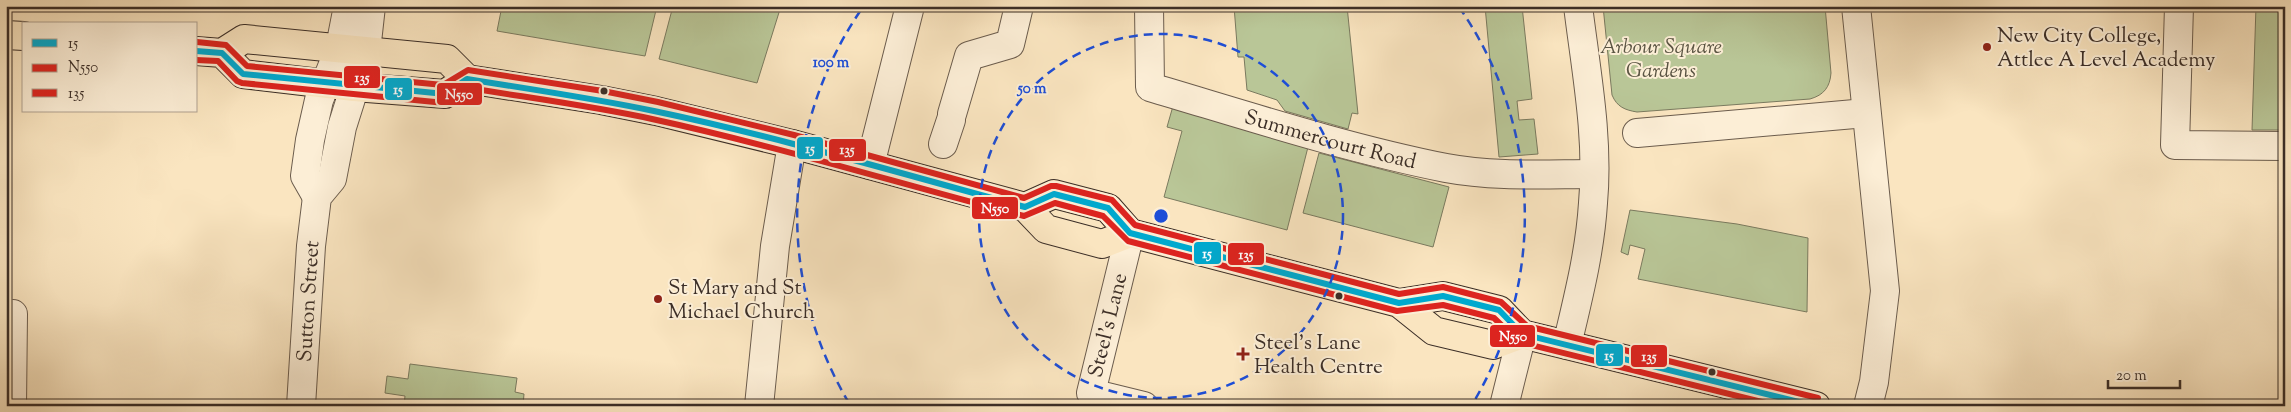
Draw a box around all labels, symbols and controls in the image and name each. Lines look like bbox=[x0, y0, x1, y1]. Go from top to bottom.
legend bbox=[22, 22, 198, 112]
place label: New City College, Attlee A Level Academy bbox=[1997, 22, 2216, 76]
park label: Arbour Square Gardens bbox=[1600, 33, 1722, 87]
text: 15 bbox=[68, 34, 78, 55]
marker: New City College, Attlee A Level Academy bbox=[1981, 41, 1993, 53]
text: 100 m bbox=[813, 53, 850, 74]
text: N550 bbox=[68, 58, 98, 79]
line badge: 135 bbox=[343, 65, 381, 89]
text: 135 bbox=[354, 69, 370, 89]
line badge: 15 bbox=[384, 77, 413, 101]
text: 50 m bbox=[1017, 79, 1047, 100]
text: 15 bbox=[393, 81, 403, 101]
line badge: N550 bbox=[436, 82, 483, 106]
text: 135 bbox=[68, 84, 84, 105]
text: N550 bbox=[445, 86, 474, 106]
unlabelled marker bbox=[599, 86, 609, 96]
street label: Summercourt Road bbox=[1241, 103, 1419, 178]
line badge: 15 bbox=[796, 136, 824, 160]
line badge: 135 bbox=[828, 138, 867, 162]
text: 15 bbox=[805, 140, 815, 160]
text: 135 bbox=[839, 141, 855, 161]
line badge: N550 bbox=[971, 196, 1019, 220]
text: N550 bbox=[981, 200, 1010, 220]
centre of rings bbox=[1152, 207, 1170, 225]
street label: Sutton Street bbox=[291, 239, 329, 363]
line badge: 15 bbox=[1193, 241, 1222, 265]
line badge: 135 bbox=[1227, 242, 1265, 266]
text: 15 bbox=[1202, 245, 1212, 265]
text: 135 bbox=[1238, 246, 1254, 266]
street label: Steel's Lane bbox=[1081, 270, 1136, 381]
place label: St Mary and St Michael Church bbox=[668, 274, 815, 328]
unlabelled marker bbox=[1334, 291, 1344, 301]
marker: St Mary and St Michael Church bbox=[652, 293, 664, 305]
line badge: N550 bbox=[1489, 324, 1536, 348]
text: N550 bbox=[1499, 328, 1528, 348]
place label: Steel's Lane Health Centre bbox=[1254, 329, 1383, 383]
line badge: 15 bbox=[1595, 343, 1624, 367]
line badge: 135 bbox=[1630, 344, 1668, 368]
marker: Steel's Lane Health Centre bbox=[1236, 347, 1250, 361]
text: 15 bbox=[1604, 347, 1614, 367]
text: 135 bbox=[1641, 348, 1657, 368]
scale bar bbox=[2108, 357, 2181, 389]
text: 20 m bbox=[2116, 366, 2147, 387]
unlabelled marker bbox=[1707, 367, 1717, 377]

